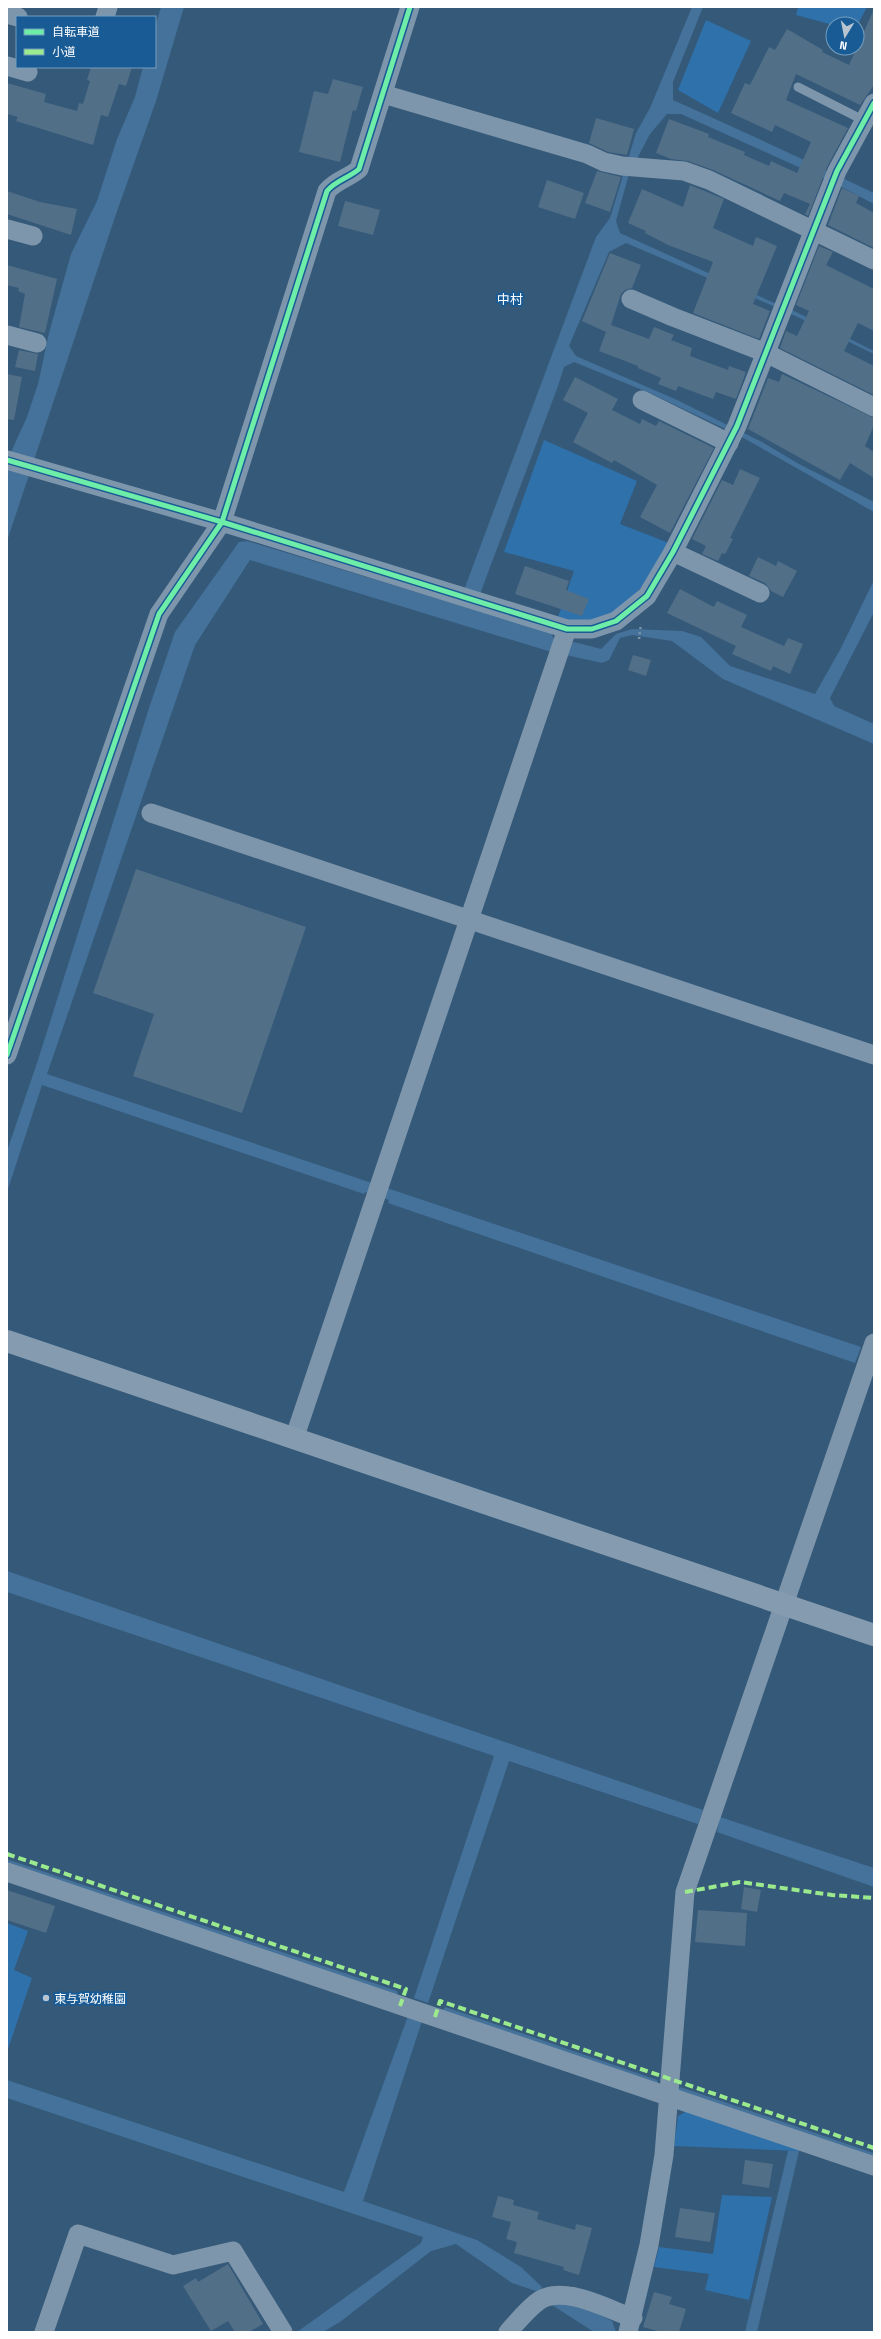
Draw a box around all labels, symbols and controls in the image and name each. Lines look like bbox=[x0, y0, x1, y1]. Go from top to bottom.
legend bbox=[16, 16, 156, 68]
north arrow bbox=[825, 16, 865, 56]
text: 自転車道 bbox=[52, 22, 100, 41]
text: N bbox=[838, 37, 848, 54]
text: 小道 bbox=[52, 42, 76, 61]
district label: 中村 bbox=[497, 289, 523, 309]
place label: 東与賀幼稚園 bbox=[54, 1989, 126, 2008]
marker: 東与賀幼稚園 bbox=[41, 1993, 51, 2003]

